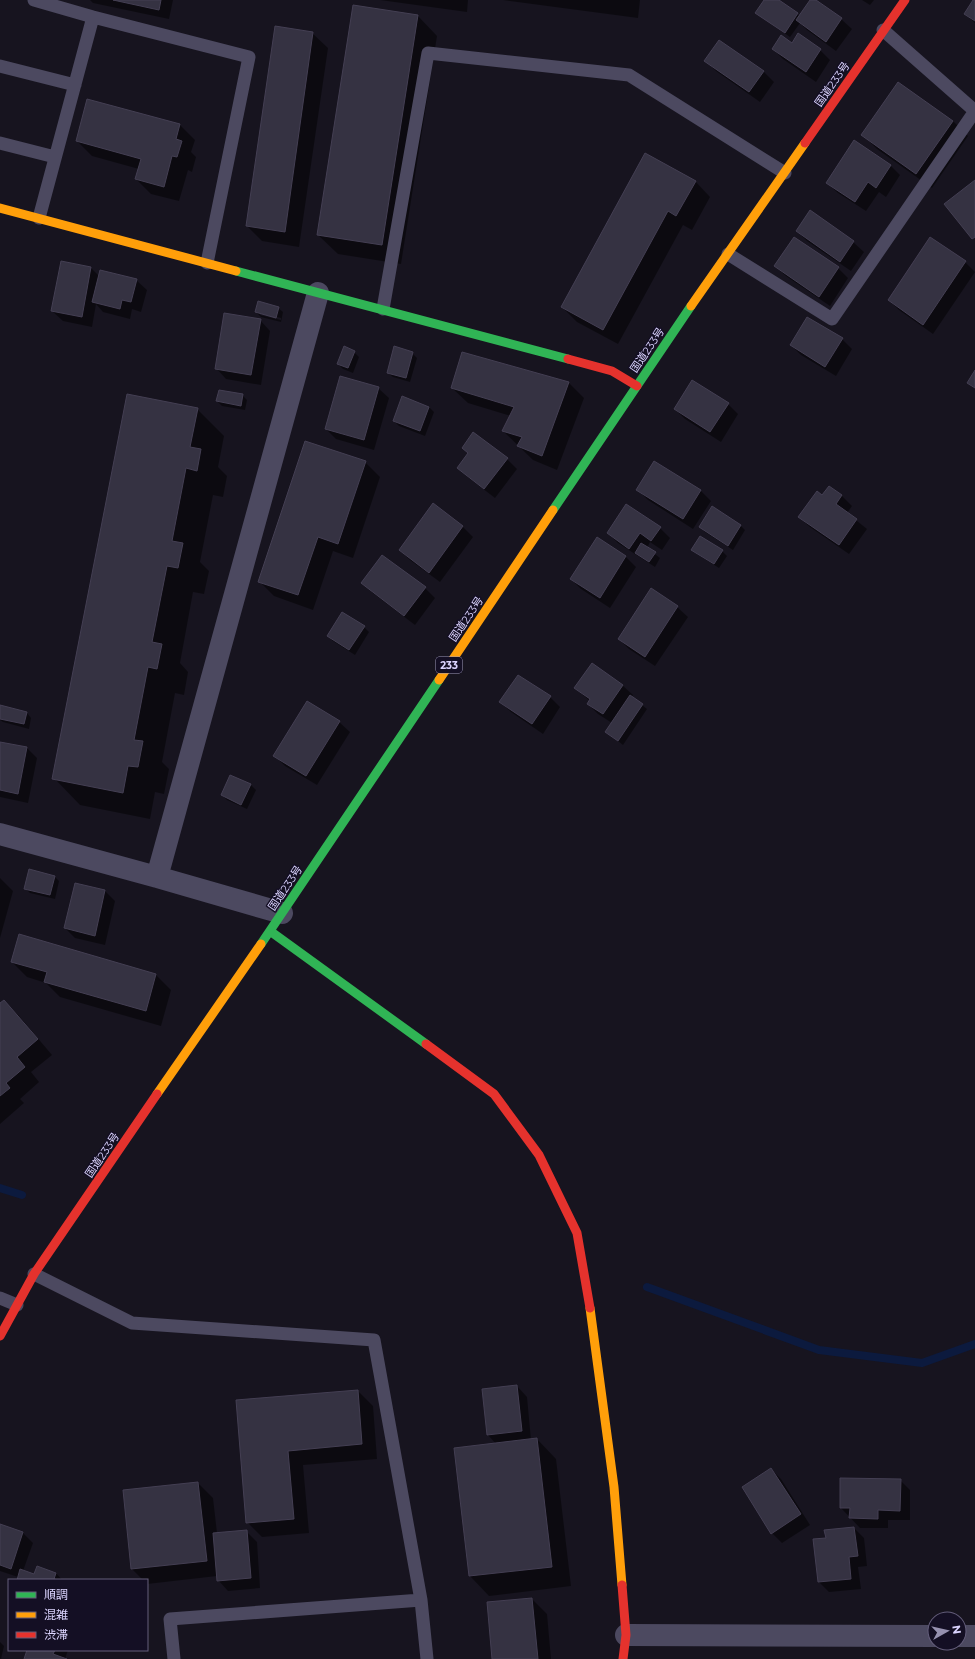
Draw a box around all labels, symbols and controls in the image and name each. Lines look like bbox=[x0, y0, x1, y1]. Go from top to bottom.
street label: 国道233号 bbox=[811, 59, 853, 109]
street label: 国道233号 bbox=[627, 325, 667, 375]
street label: 国道233号 bbox=[446, 594, 486, 644]
road number: 233 bbox=[436, 657, 462, 673]
street label: 国道233号 bbox=[265, 863, 305, 913]
street label: 国道233号 bbox=[82, 1130, 122, 1180]
legend bbox=[8, 1579, 148, 1651]
text: 順調 bbox=[44, 1587, 68, 1602]
text: 混雑 bbox=[44, 1607, 68, 1622]
north arrow bbox=[927, 1611, 967, 1651]
text: N bbox=[949, 1624, 964, 1635]
text: 渋滞 bbox=[44, 1627, 68, 1642]

